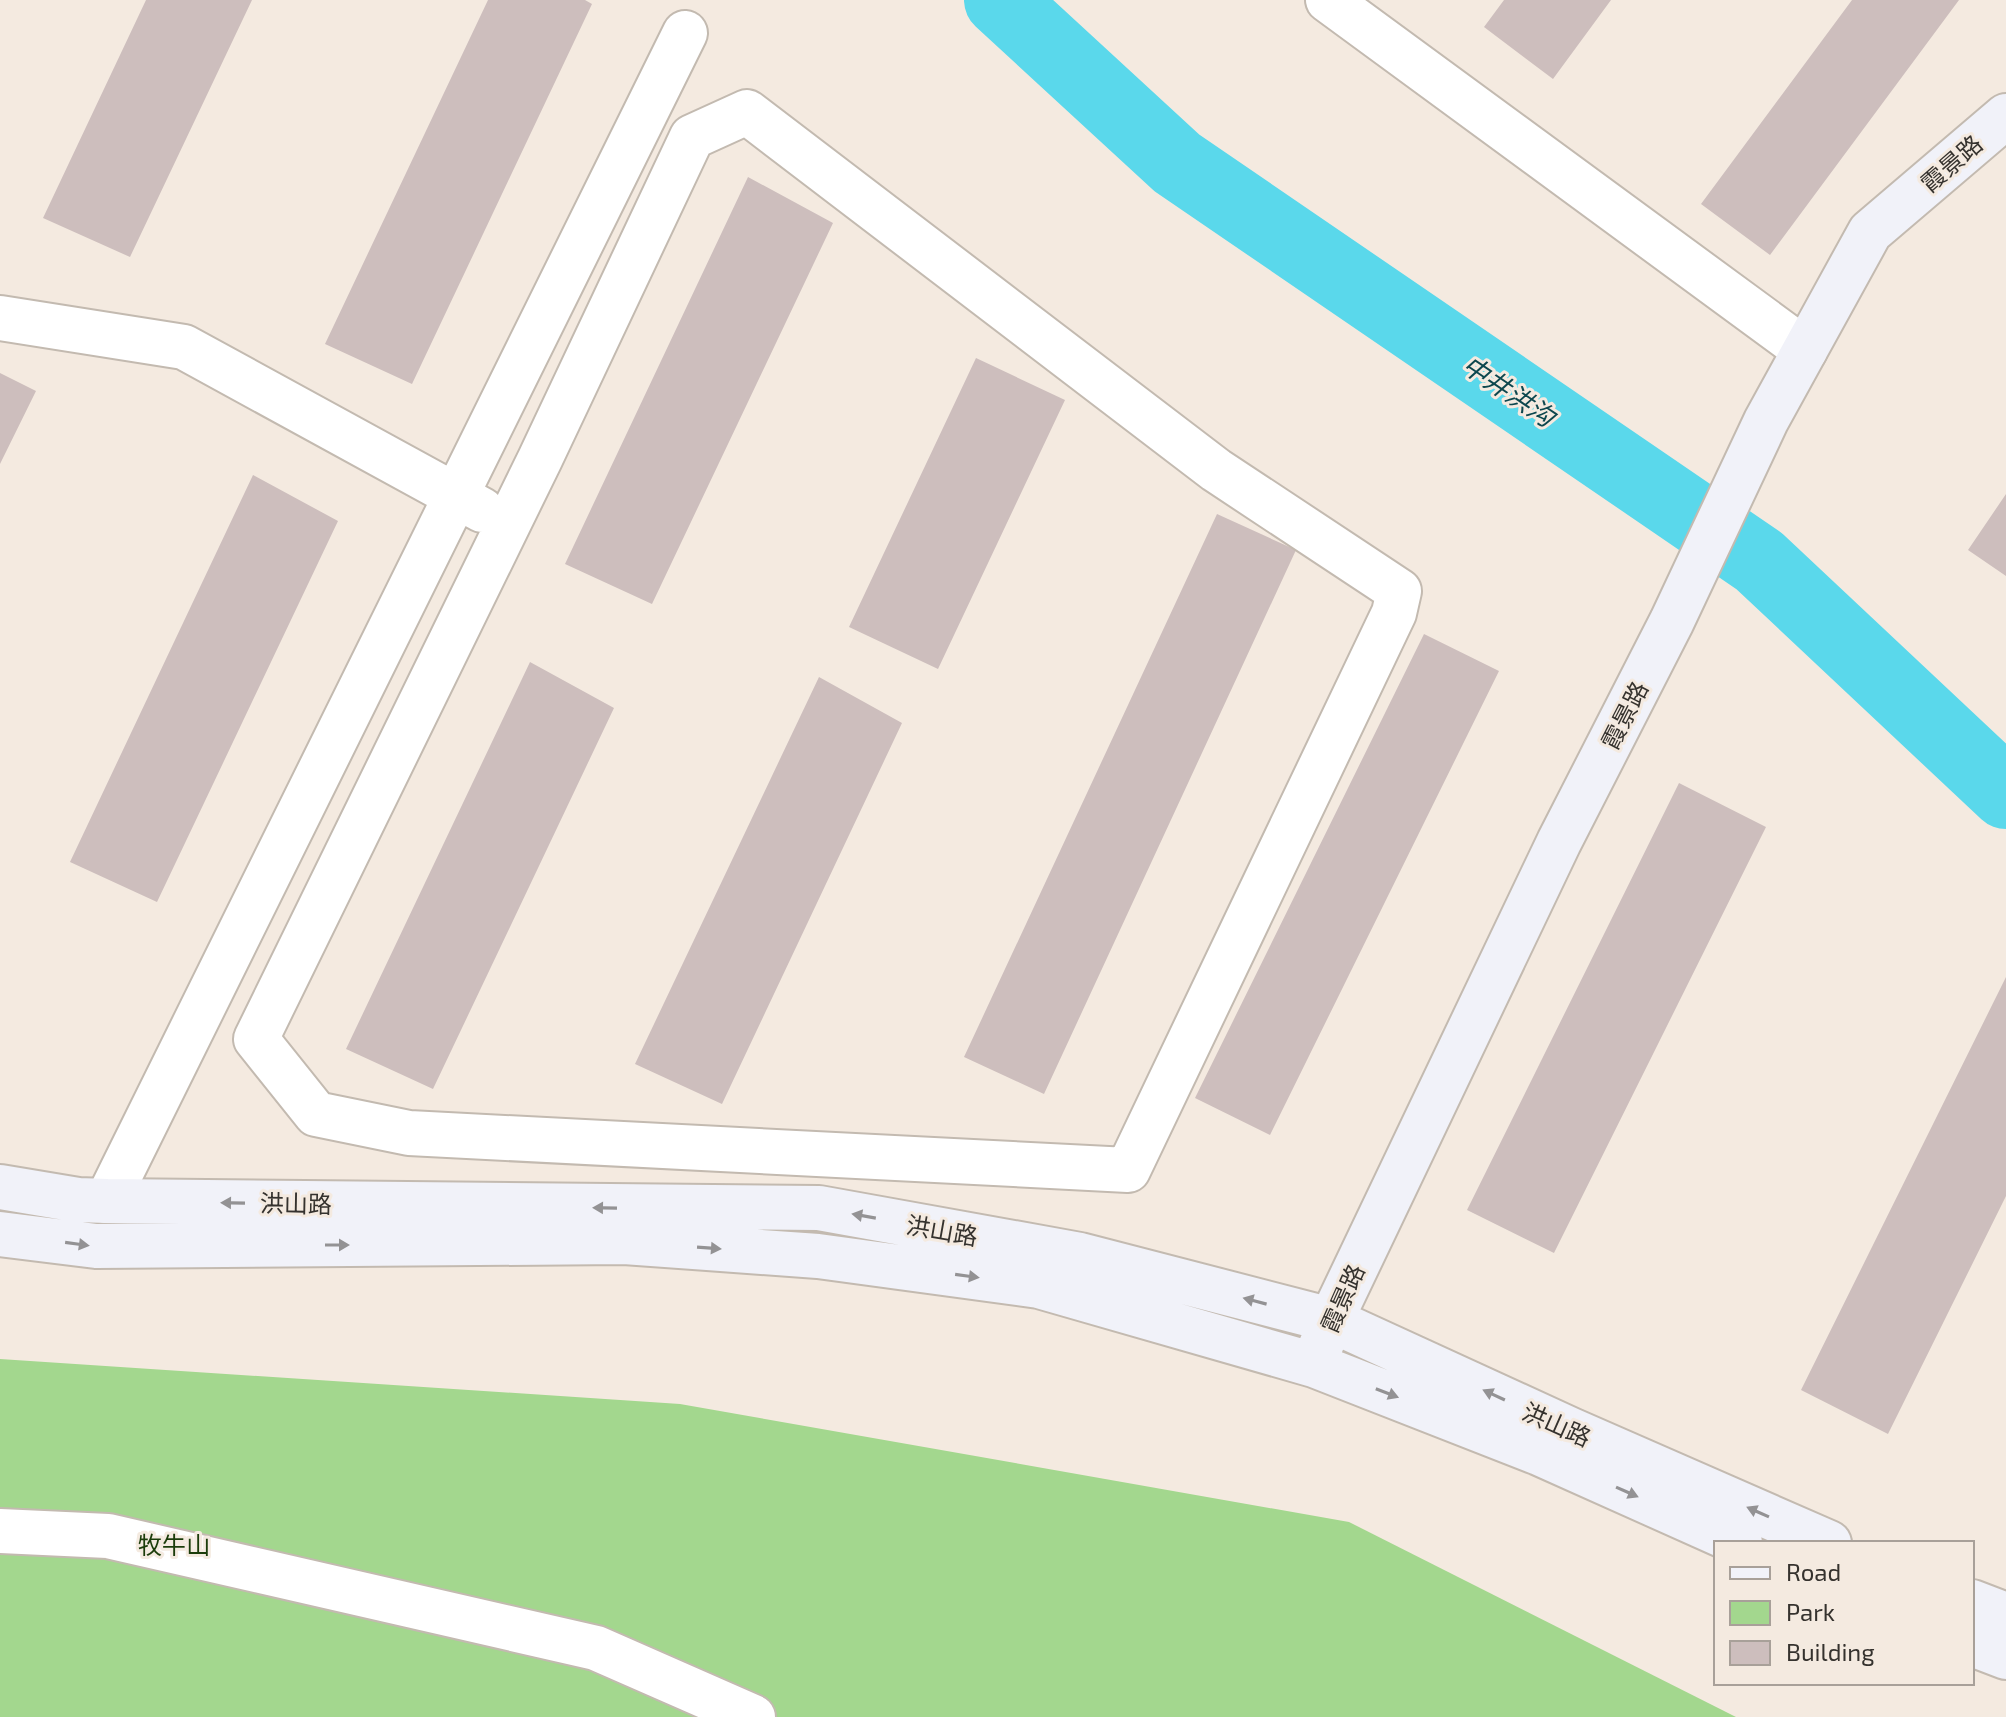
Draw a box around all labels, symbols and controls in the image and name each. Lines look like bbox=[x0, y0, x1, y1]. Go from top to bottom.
street label: 霞景路 bbox=[1914, 128, 1988, 198]
water label: 中井洪沟 bbox=[1457, 348, 1563, 434]
street label: 霞景路 bbox=[1595, 676, 1653, 754]
street label: 洪山路 bbox=[260, 1188, 332, 1218]
one-way arrow bbox=[220, 1196, 245, 1209]
one-way arrow bbox=[592, 1201, 617, 1214]
street label: 洪山路 bbox=[904, 1209, 980, 1251]
one-way arrow bbox=[852, 1210, 877, 1222]
one-way arrow bbox=[65, 1238, 90, 1251]
one-way arrow bbox=[325, 1238, 350, 1251]
one-way arrow bbox=[697, 1242, 722, 1255]
street label: 霞景路 bbox=[1314, 1259, 1370, 1337]
one-way arrow bbox=[955, 1270, 980, 1283]
one-way arrow bbox=[1243, 1294, 1268, 1306]
one-way arrow bbox=[1375, 1387, 1399, 1400]
one-way arrow bbox=[1483, 1388, 1506, 1402]
street label: 洪山路 bbox=[1518, 1396, 1596, 1452]
one-way arrow bbox=[1615, 1486, 1639, 1499]
one-way arrow bbox=[1746, 1505, 1770, 1518]
park label: 牧牛山 bbox=[138, 1530, 210, 1559]
legend bbox=[1714, 1541, 1974, 1685]
text: Road bbox=[1786, 1557, 1841, 1586]
text: Park bbox=[1786, 1597, 1835, 1626]
text: Building bbox=[1786, 1637, 1875, 1666]

